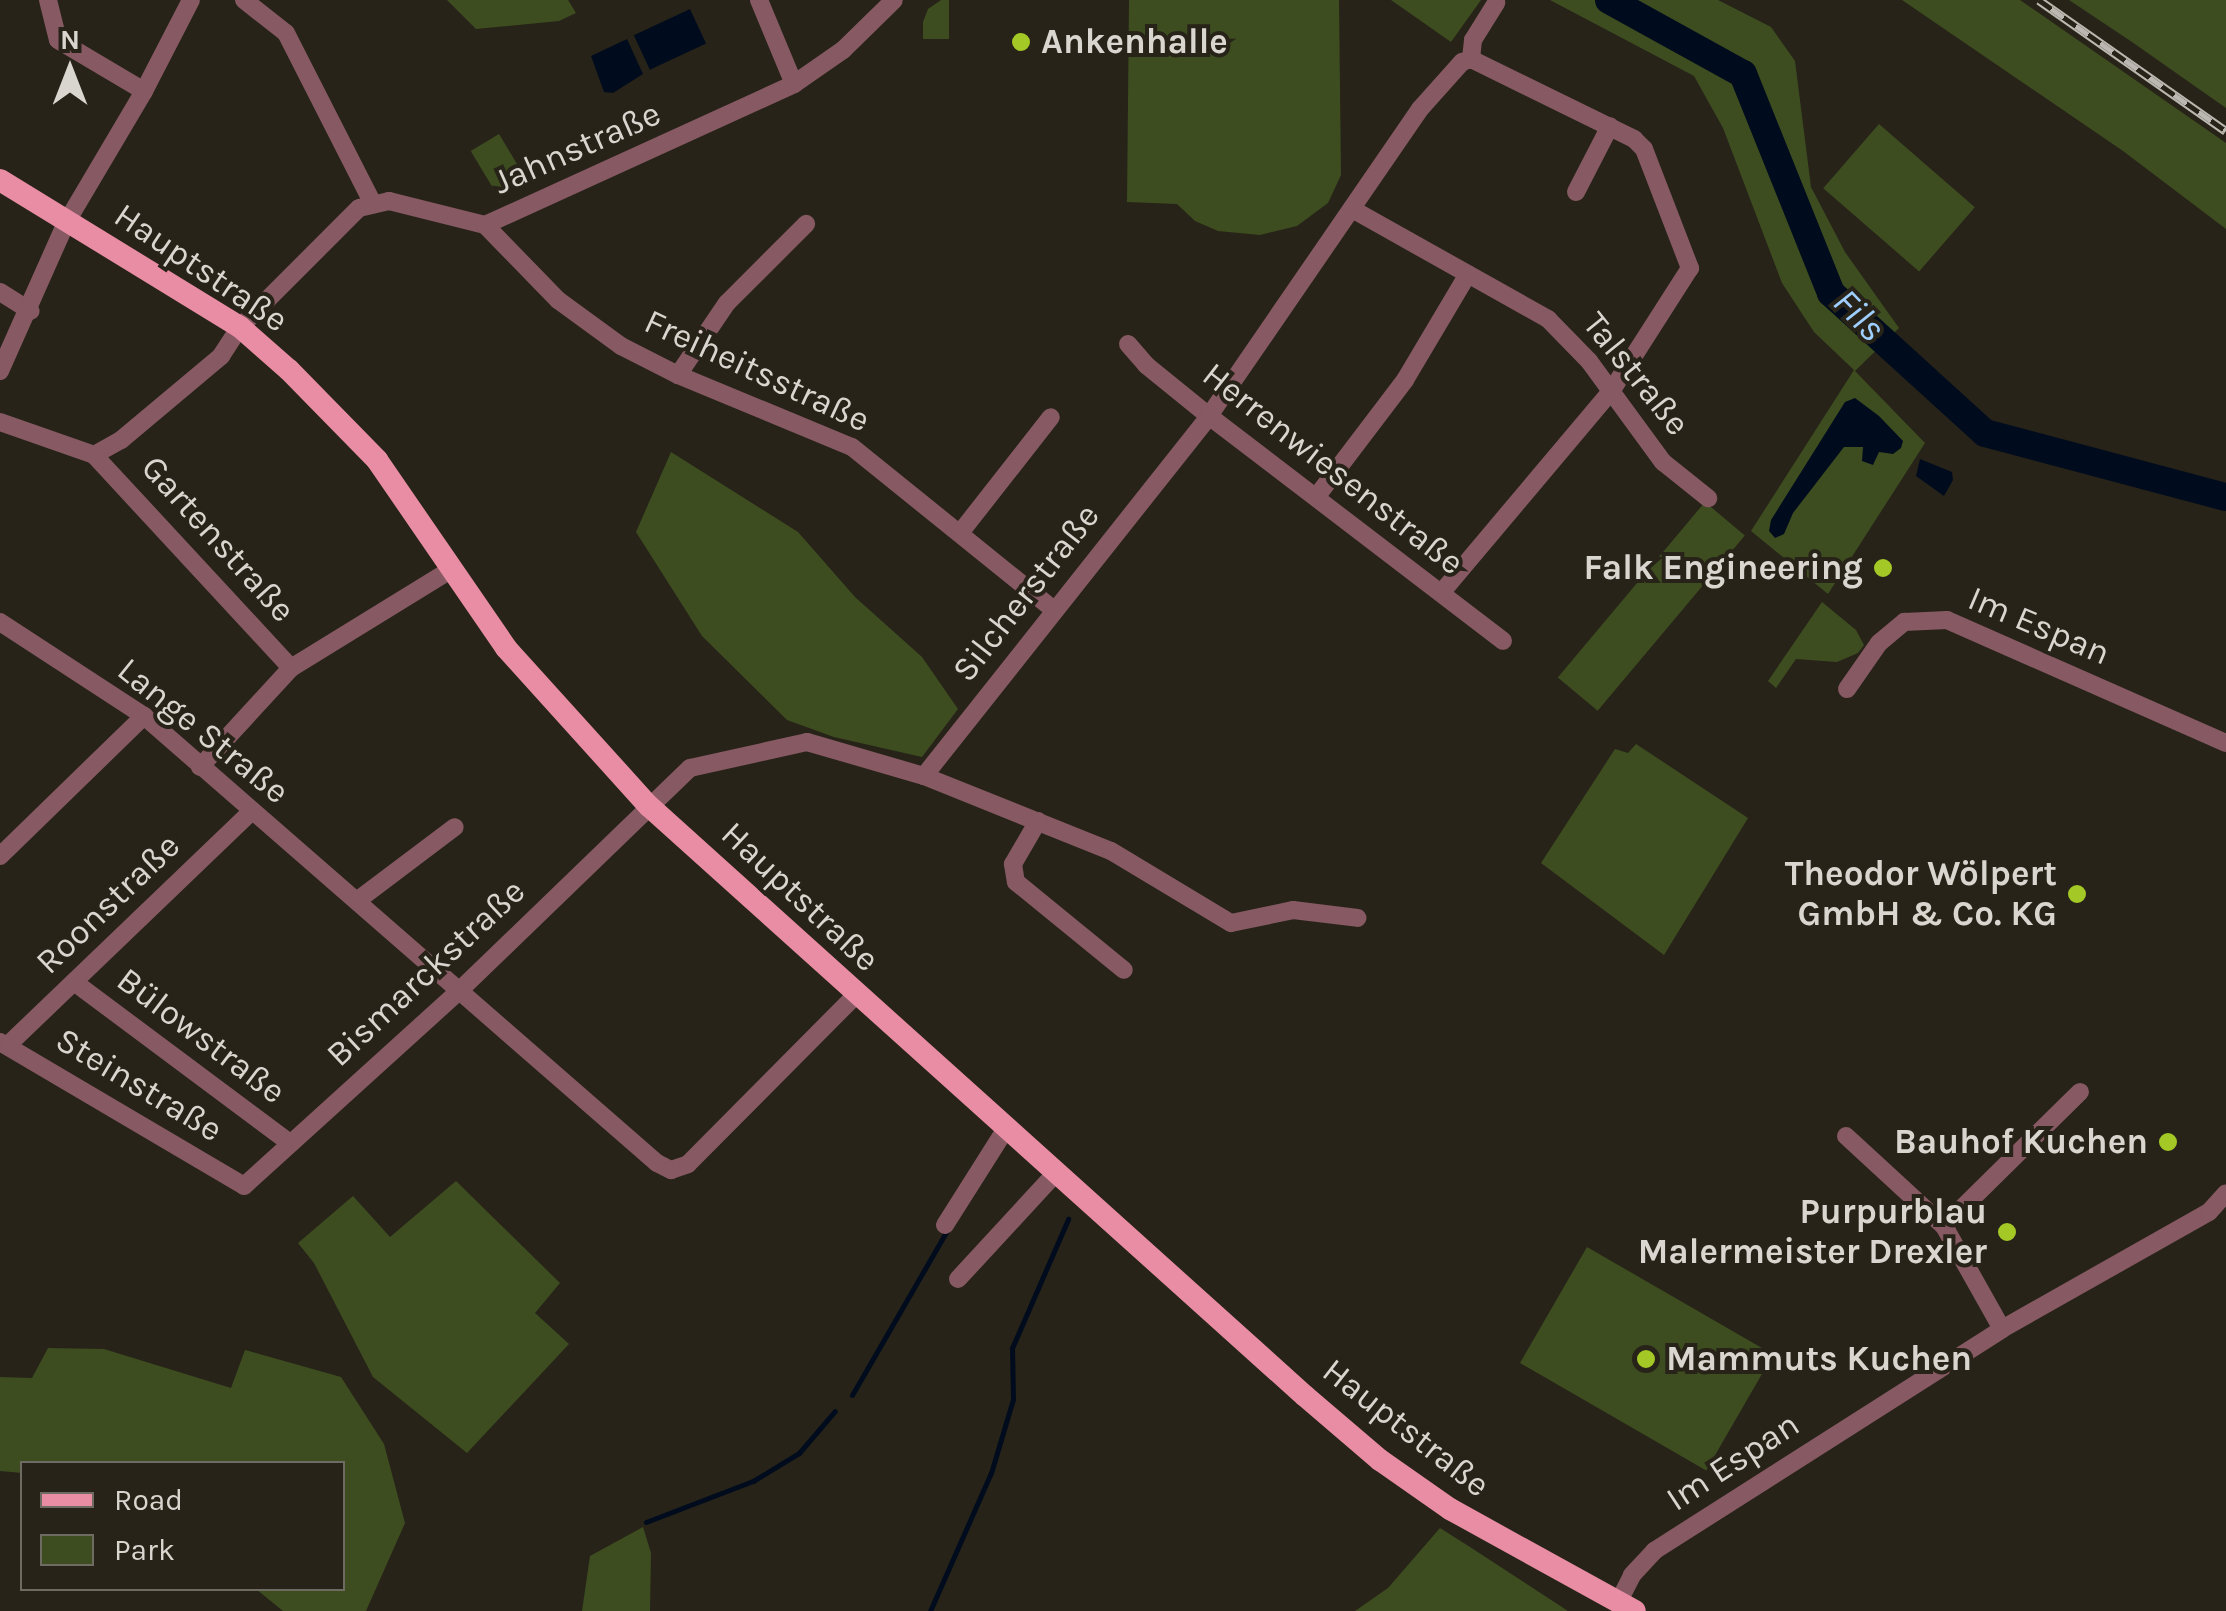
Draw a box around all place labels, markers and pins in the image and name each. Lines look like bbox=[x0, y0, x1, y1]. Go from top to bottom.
place label: Ankenhalle bbox=[1041, 21, 1228, 63]
marker: Ankenhalle bbox=[1010, 31, 1032, 53]
place label: Falk Engineering bbox=[1584, 547, 1863, 589]
marker: Falk Engineering bbox=[1872, 557, 1894, 579]
place label: Theodor Wölpert GmbH & Co. KG bbox=[1785, 853, 2057, 935]
marker: Theodor Wölpert GmbH & Co. KG bbox=[2066, 883, 2088, 905]
place label: Bauhof Kuchen bbox=[1894, 1121, 2148, 1163]
marker: Bauhof Kuchen bbox=[2157, 1131, 2179, 1153]
place label: Purpurblau Malermeister Drexler bbox=[1638, 1191, 1987, 1273]
marker: Purpurblau Malermeister Drexler bbox=[1996, 1221, 2018, 1243]
place label: Mammuts Kuchen bbox=[1666, 1338, 1972, 1380]
marker: Mammuts Kuchen bbox=[1635, 1348, 1657, 1370]

